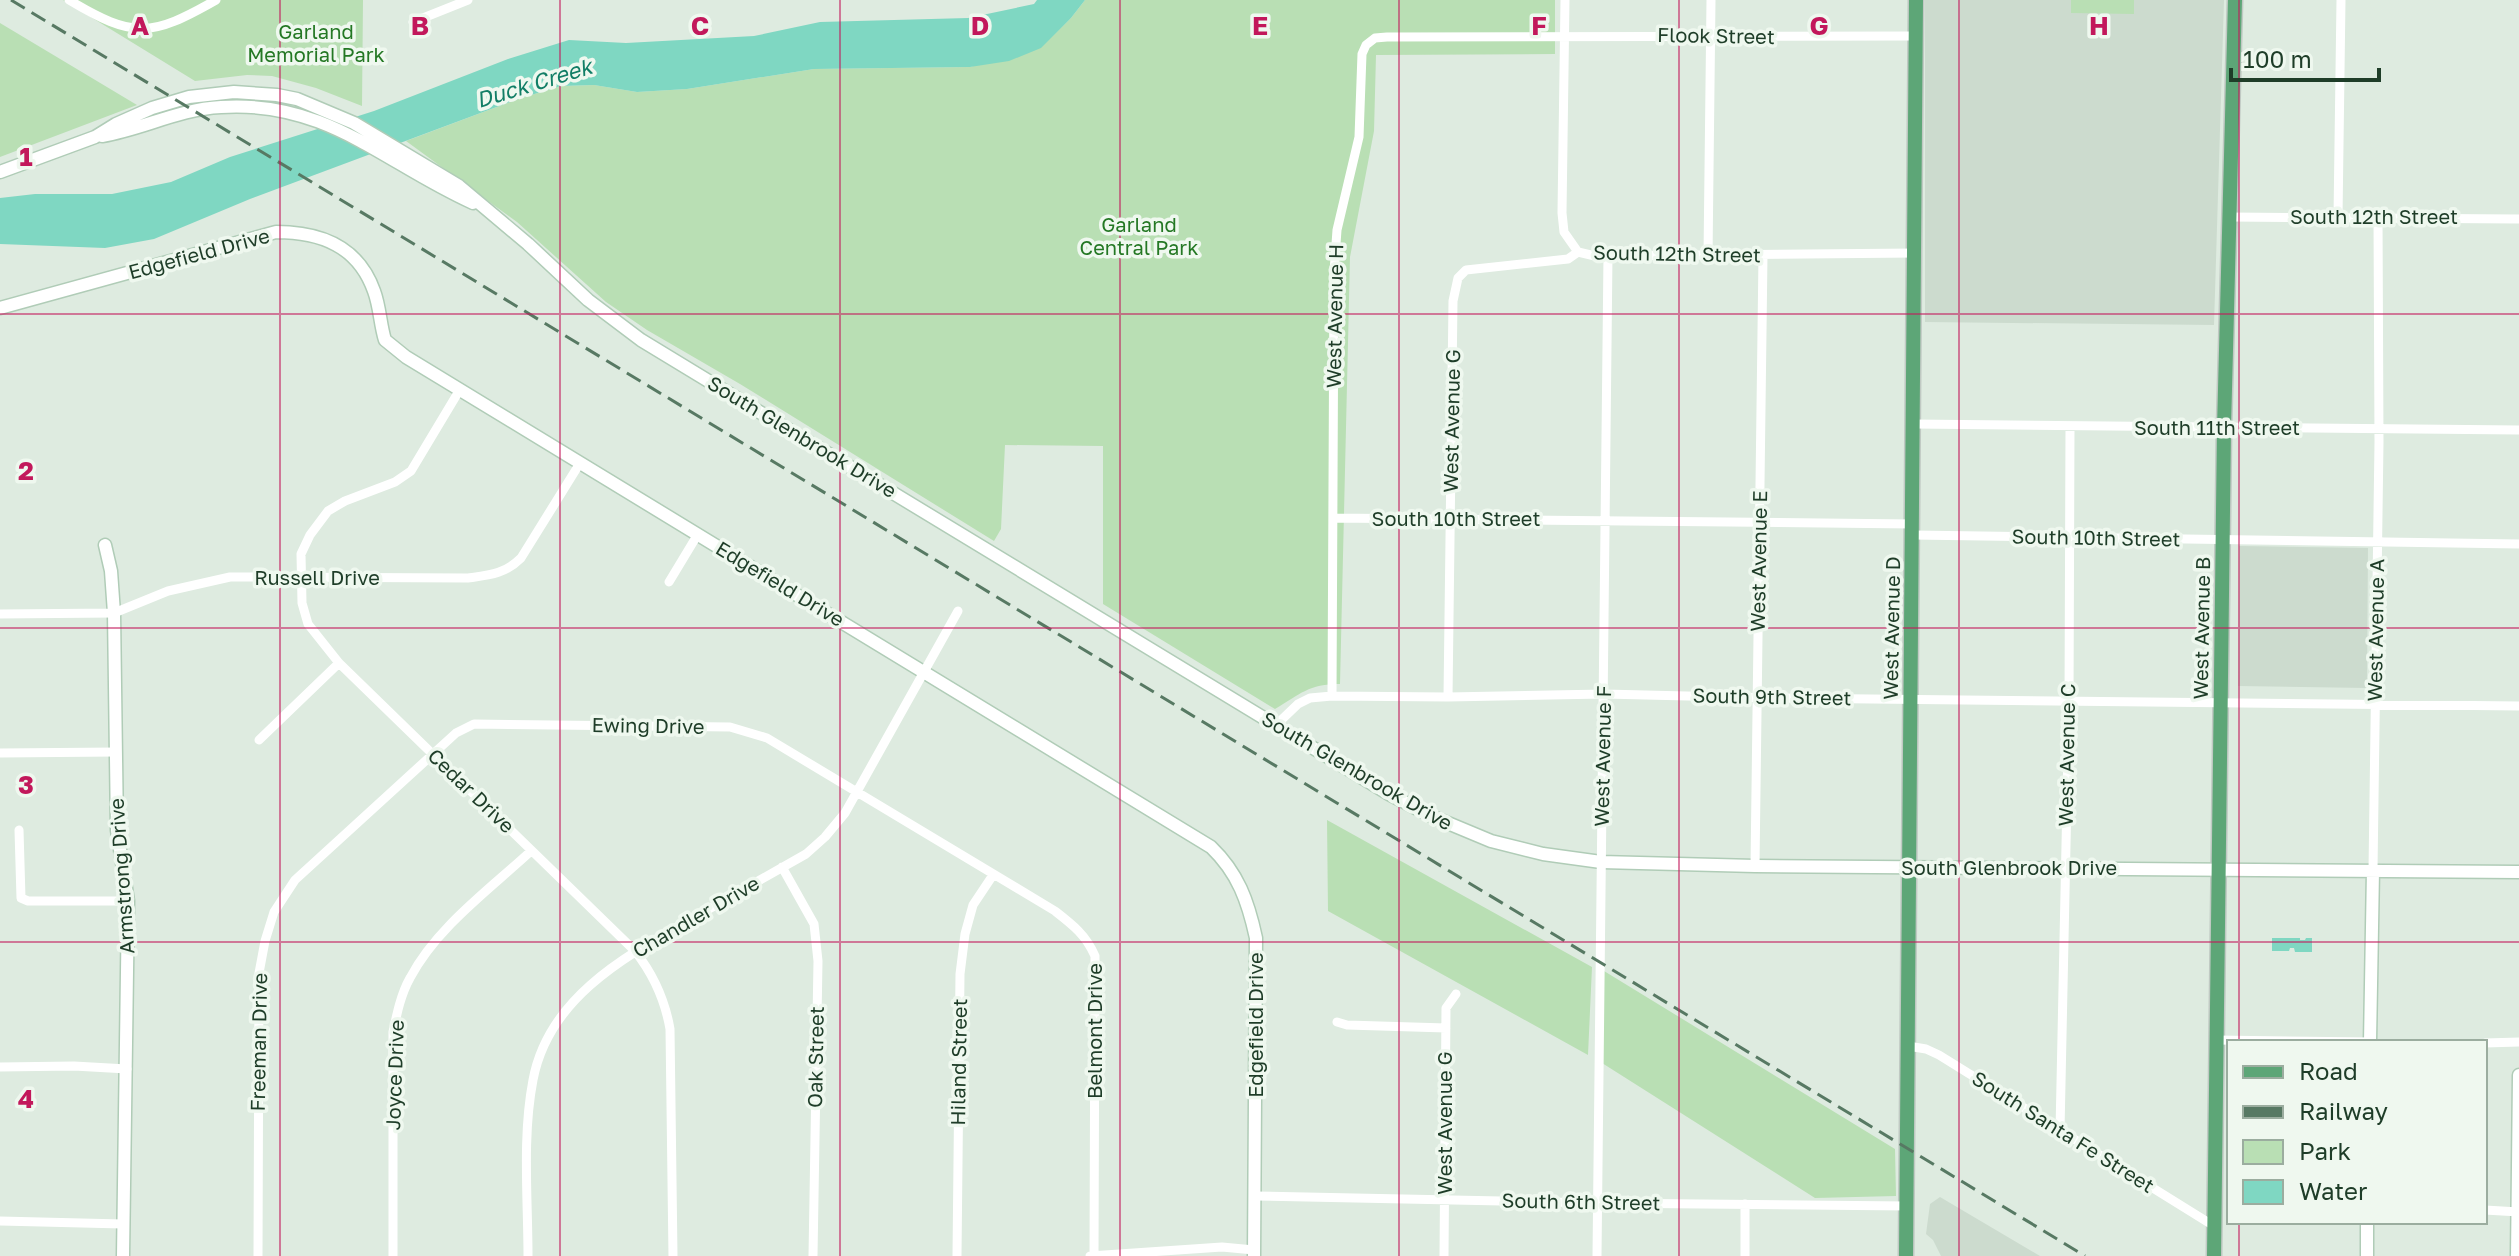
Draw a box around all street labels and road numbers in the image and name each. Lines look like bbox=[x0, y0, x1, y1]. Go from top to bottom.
street label: Flook Street bbox=[1657, 22, 1775, 48]
street label: South 12th Street bbox=[2290, 204, 2458, 228]
street label: Edgefield Drive bbox=[125, 223, 272, 283]
street label: South 12th Street bbox=[1593, 240, 1761, 266]
street label: West Avenue H bbox=[1321, 244, 1347, 388]
street label: West Avenue G bbox=[1438, 349, 1464, 493]
street label: South Glenbrook Drive bbox=[704, 370, 901, 502]
street label: South 11th Street bbox=[2134, 415, 2300, 439]
street label: West Avenue E bbox=[1745, 490, 1771, 632]
street label: South 10th Street bbox=[1372, 506, 1540, 530]
street label: South 10th Street bbox=[2011, 524, 2181, 550]
street label: Edgefield Drive bbox=[712, 535, 849, 631]
street label: West Avenue D bbox=[1878, 556, 1904, 700]
street label: West Avenue B bbox=[2188, 556, 2214, 699]
street label: West Avenue A bbox=[2362, 558, 2388, 701]
street label: Russell Drive bbox=[254, 565, 380, 589]
street label: South 9th Street bbox=[1692, 683, 1852, 709]
street label: West Avenue C bbox=[2053, 683, 2079, 827]
street label: West Avenue F bbox=[1589, 685, 1615, 827]
street label: South Glenbrook Drive bbox=[1258, 706, 1457, 835]
street label: Ewing Drive bbox=[591, 712, 705, 738]
street label: Cedar Drive bbox=[423, 743, 520, 838]
street label: Armstrong Drive bbox=[104, 797, 138, 955]
street label: South Glenbrook Drive bbox=[1901, 855, 2117, 879]
street label: Chandler Drive bbox=[628, 870, 763, 962]
street label: Edgefield Drive bbox=[1243, 952, 1267, 1098]
street label: Belmont Drive bbox=[1082, 963, 1106, 1099]
street label: Freeman Drive bbox=[245, 973, 271, 1111]
street label: Hiland Street bbox=[945, 998, 971, 1126]
street label: Oak Street bbox=[802, 1006, 828, 1108]
street label: Joyce Drive bbox=[380, 1019, 408, 1131]
street label: West Avenue G bbox=[1432, 1051, 1456, 1195]
street label: South Santa Fe Street bbox=[1968, 1065, 2159, 1197]
street label: South 6th Street bbox=[1501, 1188, 1661, 1214]

